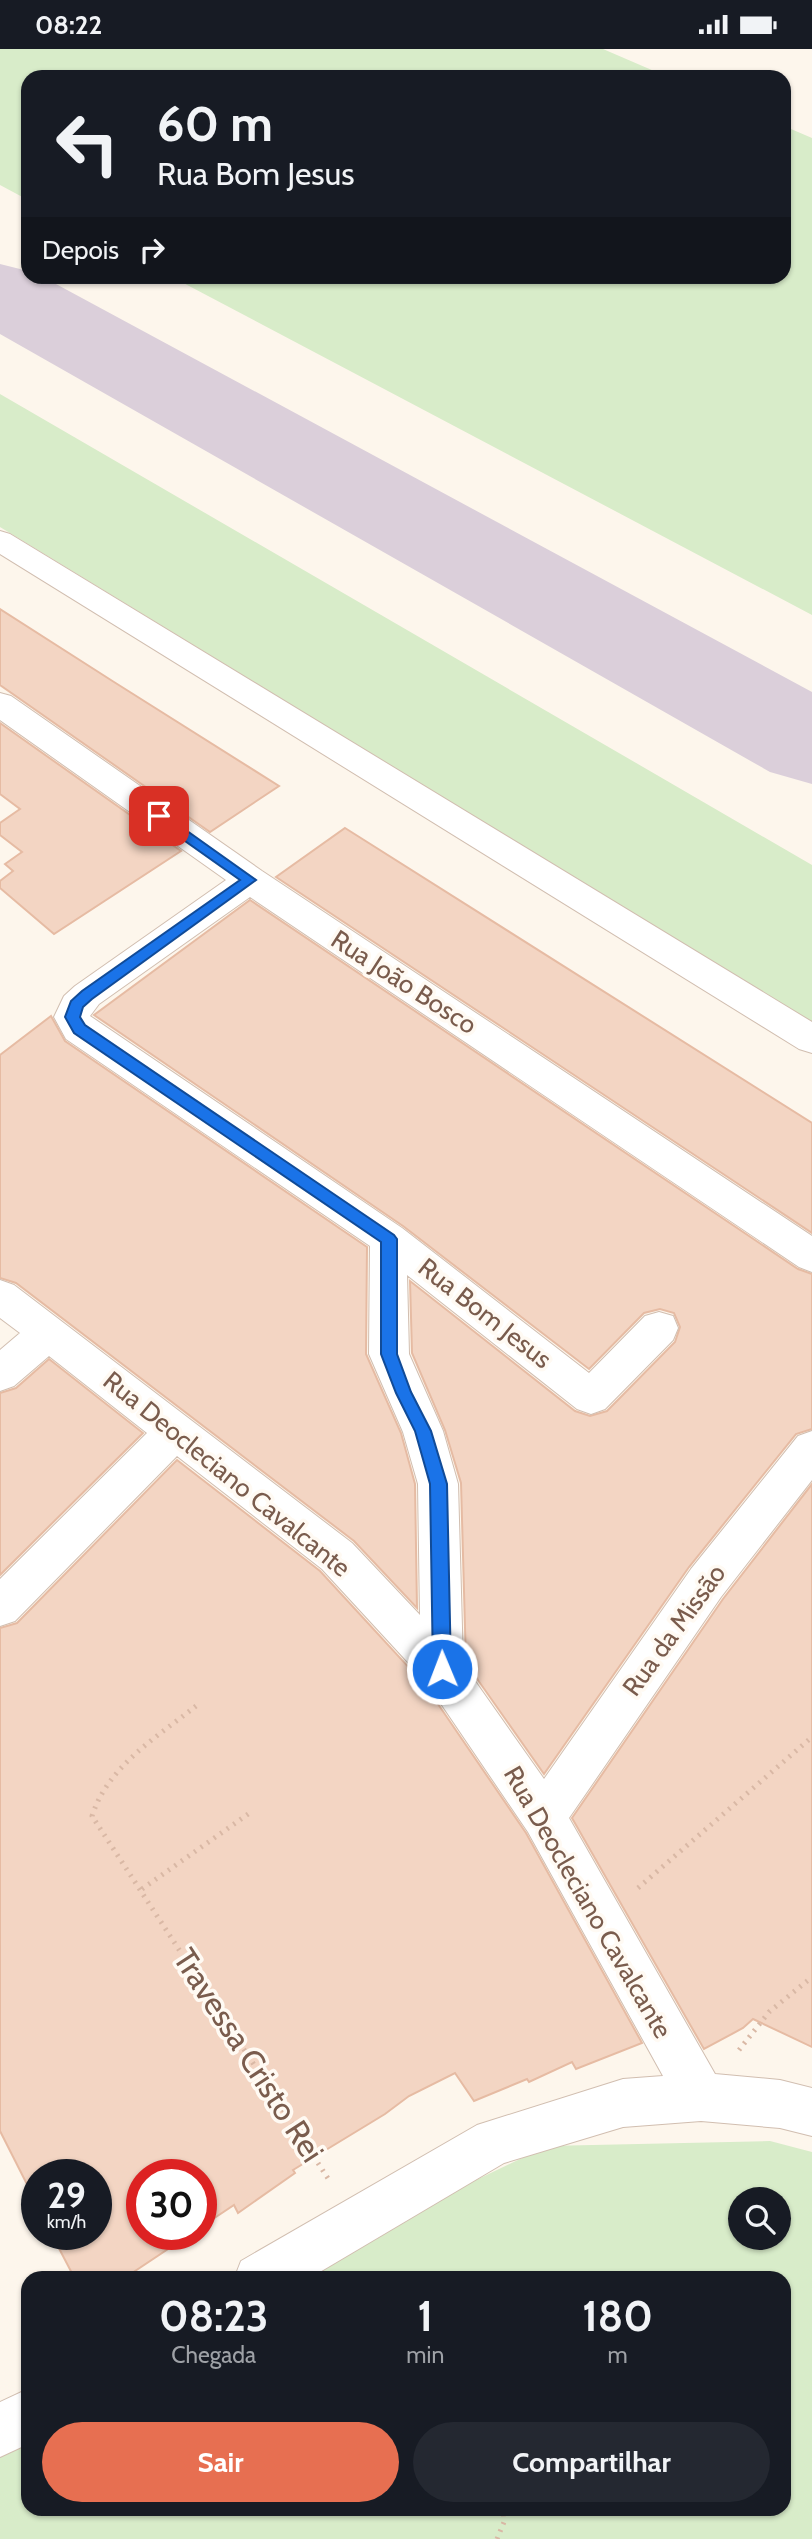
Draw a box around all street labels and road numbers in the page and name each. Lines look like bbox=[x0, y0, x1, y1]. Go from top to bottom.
street label: Rua João Bosco bbox=[325, 923, 483, 1041]
street label: Rua Bom Jesus bbox=[412, 1251, 558, 1375]
street label: Rua Deocleciano Cavalcante bbox=[97, 1364, 357, 1584]
street label: Rua da Missão bbox=[616, 1558, 732, 1702]
street label: Rua Deocleciano Cavalcante bbox=[497, 1760, 679, 2044]
street label: Travessa Cristo Rei bbox=[165, 1941, 333, 2169]

